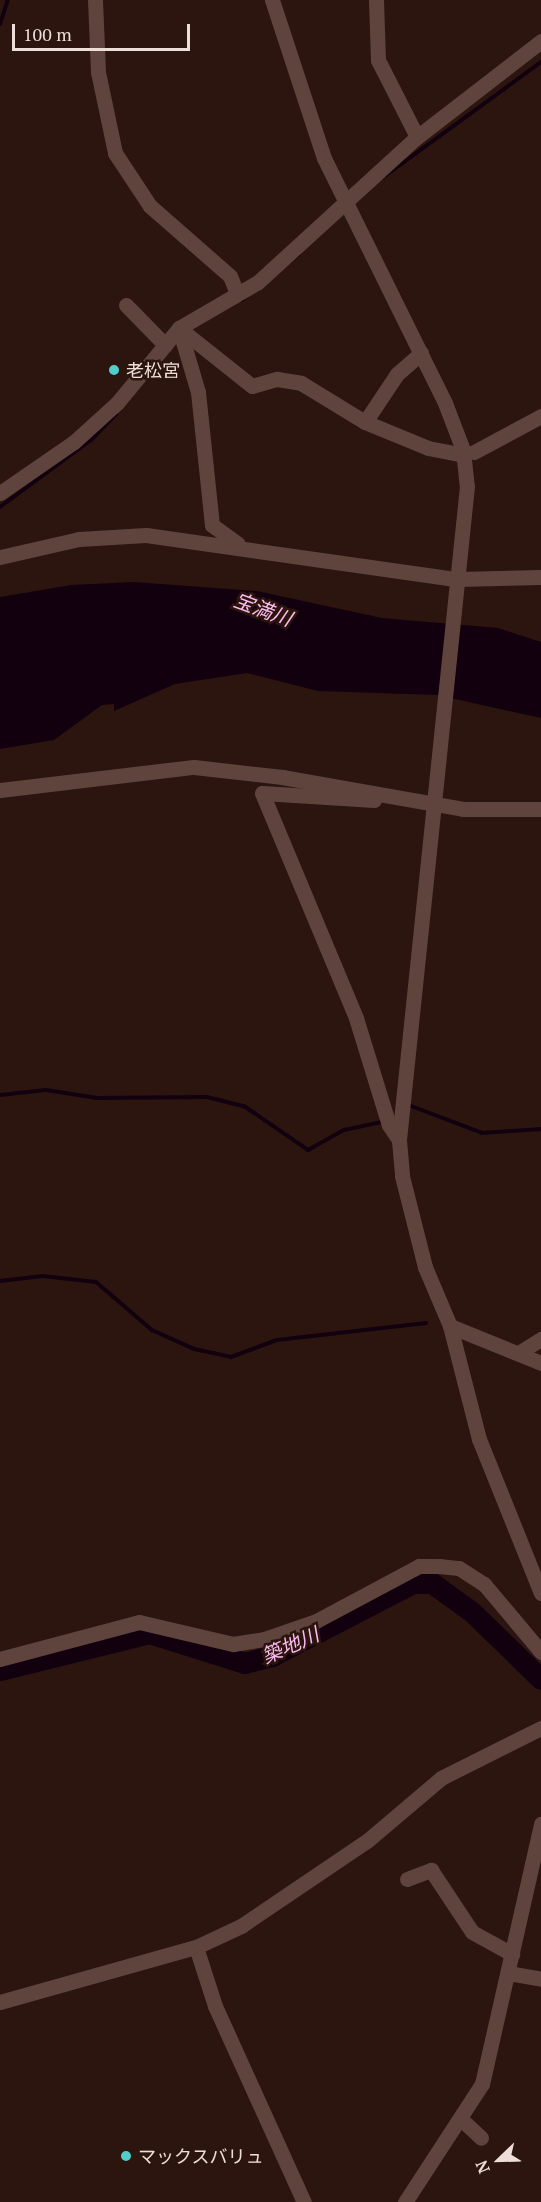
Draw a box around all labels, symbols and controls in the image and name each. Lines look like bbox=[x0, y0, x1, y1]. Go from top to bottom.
scale bar bbox=[15, 12, 194, 50]
text: 100 m bbox=[23, 22, 72, 46]
place label: 老松宮 bbox=[126, 359, 180, 381]
marker: 老松宮 bbox=[107, 363, 121, 377]
water label: 宝満川 bbox=[231, 587, 295, 631]
water label: 築地川 bbox=[258, 1622, 322, 1668]
north arrow bbox=[469, 2130, 529, 2190]
place label: マックスバリュ bbox=[138, 2145, 264, 2167]
marker: マックスバリュ bbox=[119, 2149, 133, 2163]
text: N bbox=[470, 2157, 495, 2177]

